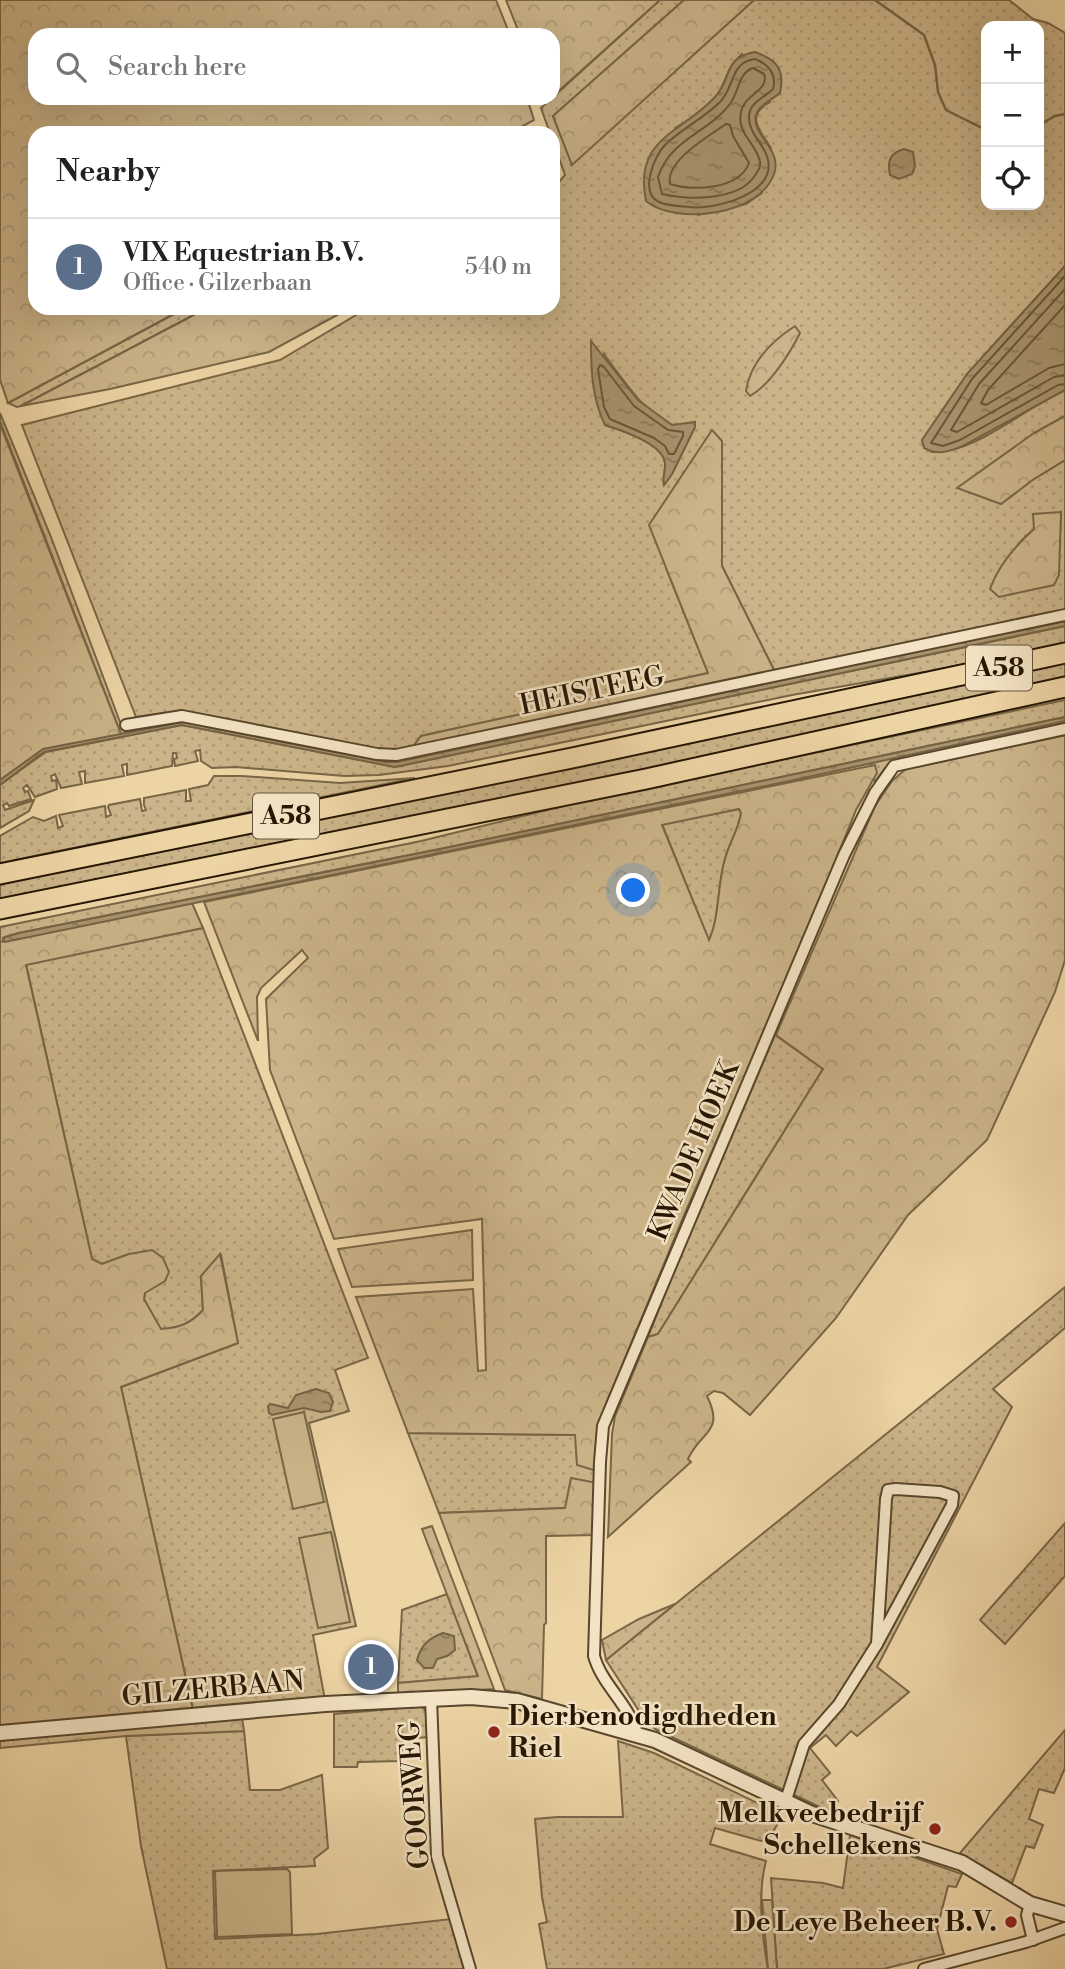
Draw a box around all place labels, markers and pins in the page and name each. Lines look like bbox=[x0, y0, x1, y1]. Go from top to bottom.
pin: 1 bbox=[348, 1641, 394, 1693]
place label: Dierbenodigdheden Riel bbox=[508, 1699, 777, 1766]
marker: Dierbenodigdheden Riel bbox=[486, 1724, 502, 1740]
place label: Melkveebedrijf Schellekens bbox=[718, 1796, 924, 1863]
marker: Melkveebedrijf Schellekens bbox=[927, 1821, 943, 1837]
place label: De Leye Beheer B.V. bbox=[733, 1905, 997, 1940]
marker: De Leye Beheer B.V. bbox=[1003, 1914, 1019, 1930]

